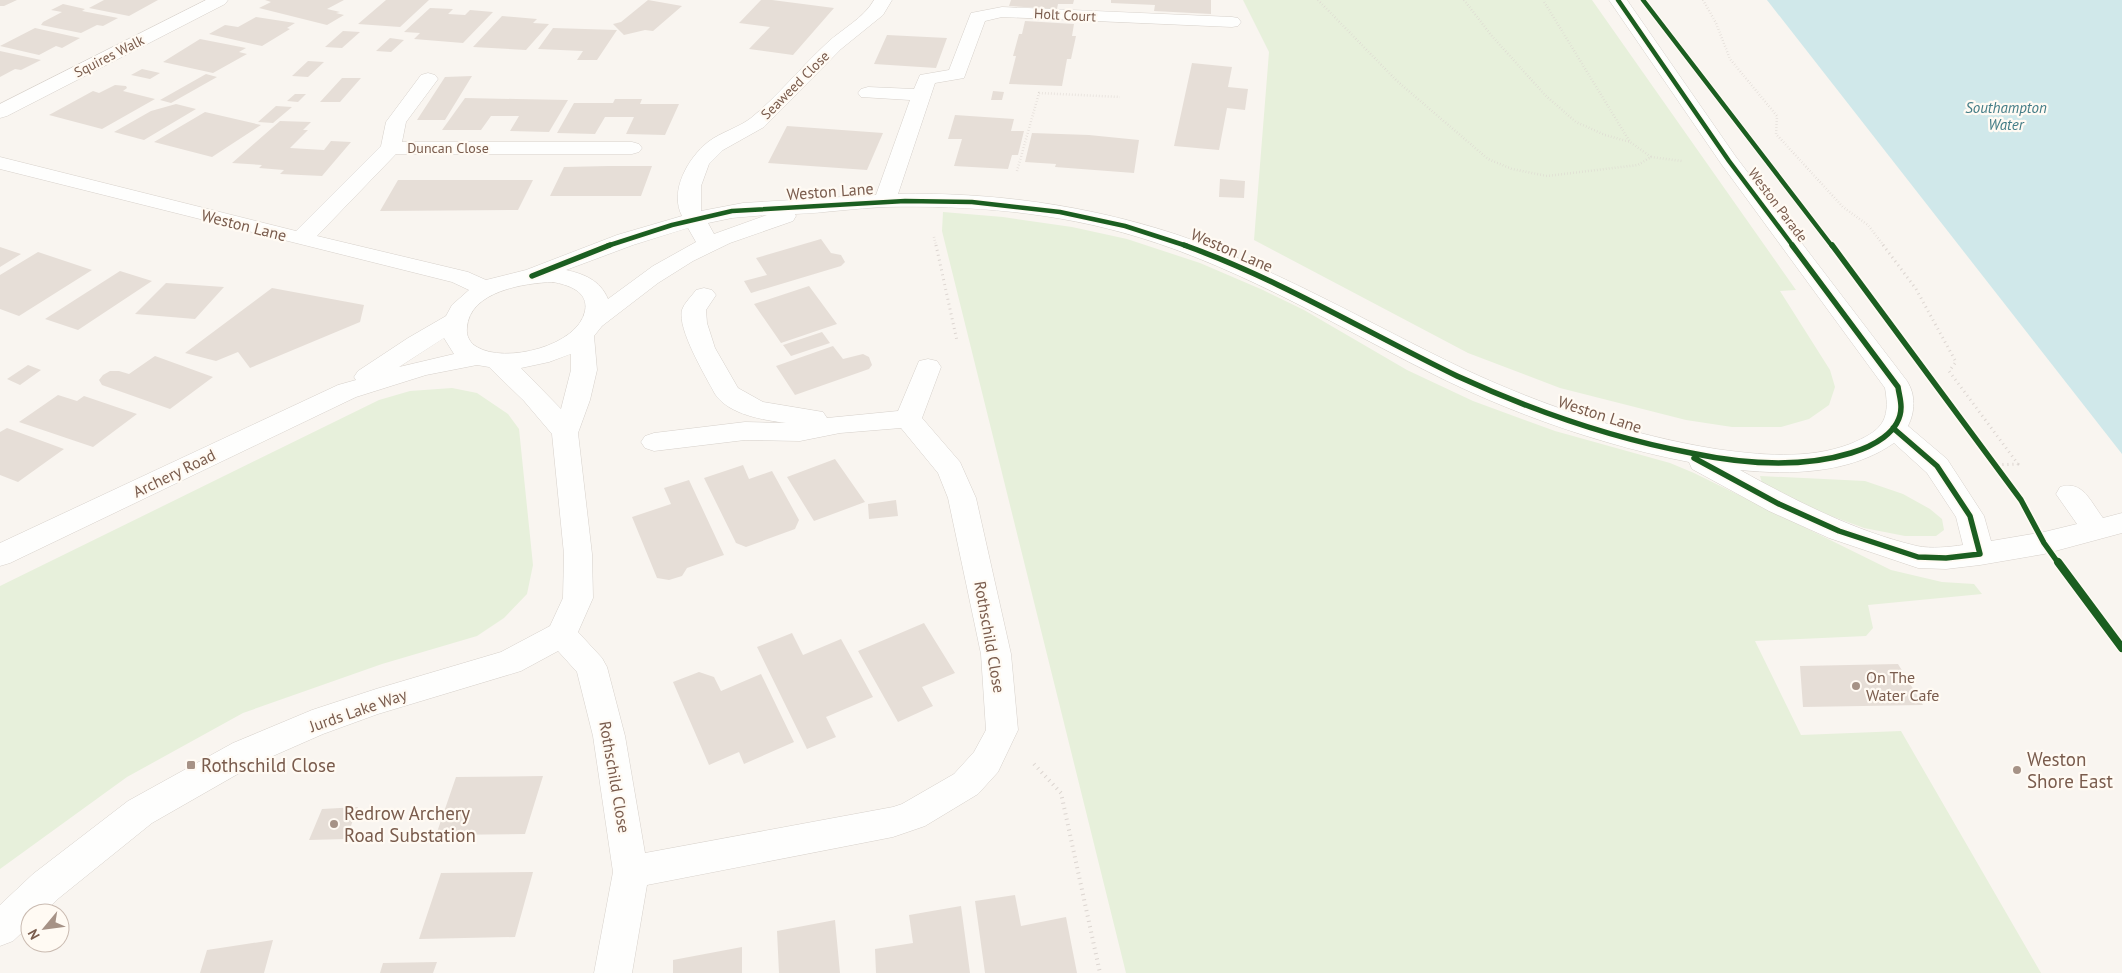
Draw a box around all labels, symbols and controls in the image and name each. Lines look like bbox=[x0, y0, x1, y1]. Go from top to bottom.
street label: Holt Court bbox=[1034, 4, 1097, 26]
street label: Squires Walk bbox=[71, 31, 147, 81]
street label: Seaweed Close bbox=[757, 47, 833, 123]
water label: Southampton Water bbox=[1965, 98, 2047, 134]
street label: Duncan Close bbox=[407, 139, 489, 157]
street label: Weston Parade bbox=[1744, 164, 1812, 246]
street label: Weston Lane bbox=[786, 178, 874, 204]
street label: Weston Lane bbox=[199, 205, 289, 245]
street label: Weston Lane bbox=[1188, 224, 1276, 276]
street label: Weston Lane bbox=[1556, 391, 1644, 437]
street label: Archery Road bbox=[129, 444, 219, 502]
street label: Rothschild Close bbox=[970, 579, 1010, 695]
place label: On The Water Cafe bbox=[1866, 667, 1939, 705]
marker: On The Water Cafe bbox=[1850, 680, 1862, 692]
street label: Jurds Lake Way bbox=[306, 684, 410, 736]
street label: Rothschild Close bbox=[595, 719, 635, 835]
place label: Weston Shore East bbox=[2027, 747, 2113, 793]
place label: Rothschild Close bbox=[201, 753, 336, 777]
marker: Rothschild Close bbox=[185, 759, 197, 771]
marker: Weston Shore East bbox=[2011, 764, 2023, 776]
place label: Redrow Archery Road Substation bbox=[344, 801, 476, 847]
marker: Redrow Archery Road Substation bbox=[328, 818, 340, 830]
north arrow bbox=[20, 903, 70, 953]
text: N bbox=[24, 926, 44, 943]

